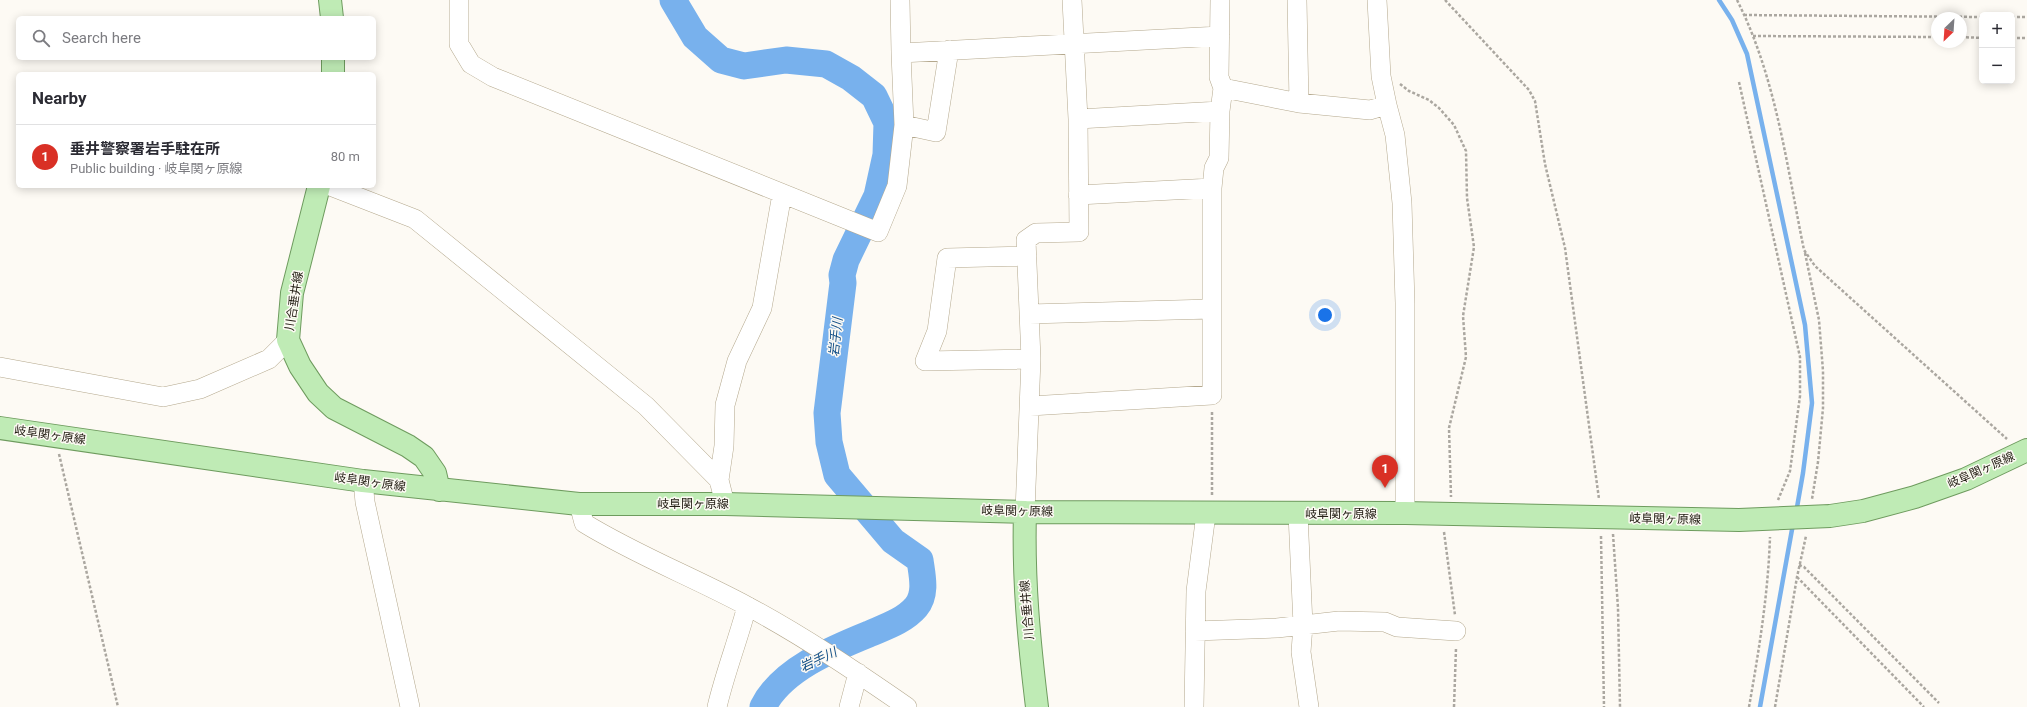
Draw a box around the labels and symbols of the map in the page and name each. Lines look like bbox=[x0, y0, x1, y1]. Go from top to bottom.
north arrow bbox=[1931, 12, 1967, 48]
street label: 川合垂井線 bbox=[282, 270, 306, 332]
your location bbox=[1315, 305, 1335, 325]
water label: 岩手川 bbox=[826, 315, 845, 357]
street label: 岐阜関ヶ原線 bbox=[13, 423, 87, 447]
street label: 岐阜関ヶ原線 bbox=[1945, 449, 2017, 491]
pin: 1 bbox=[1372, 455, 1398, 488]
street label: 岐阜関ヶ原線 bbox=[333, 470, 407, 494]
street label: 岐阜関ヶ原線 bbox=[657, 497, 729, 511]
street label: 岐阜関ヶ原線 bbox=[981, 503, 1053, 519]
street label: 岐阜関ヶ原線 bbox=[1305, 507, 1377, 521]
street label: 岐阜関ヶ原線 bbox=[1629, 511, 1701, 527]
street label: 川合垂井線 bbox=[1017, 579, 1037, 641]
water label: 岩手川 bbox=[797, 644, 841, 674]

